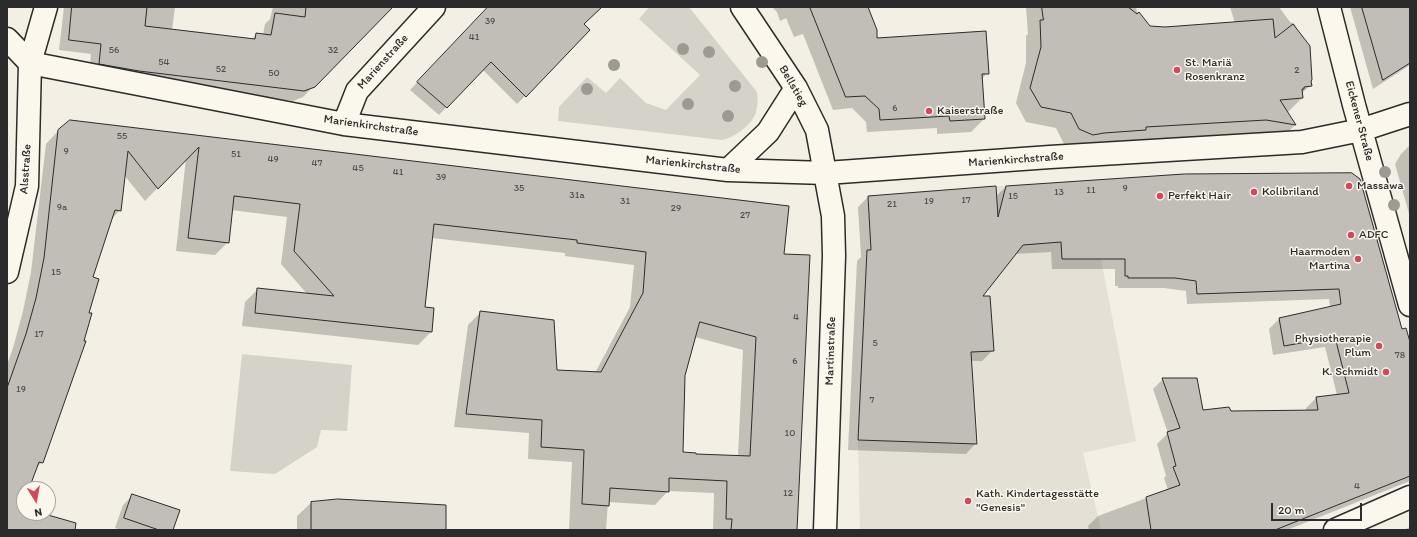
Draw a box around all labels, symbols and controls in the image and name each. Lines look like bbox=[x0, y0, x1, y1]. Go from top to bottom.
house number: 39 bbox=[485, 15, 495, 27]
street label: Marienstraße bbox=[354, 31, 412, 93]
house number: 41 bbox=[469, 31, 479, 43]
house number: 56 bbox=[109, 44, 119, 56]
house number: 32 bbox=[328, 44, 338, 56]
house number: 54 bbox=[158, 56, 170, 68]
place label: St. Mariä Rosenkranz bbox=[1185, 56, 1245, 84]
house number: 52 bbox=[216, 63, 226, 75]
street label: Bellstieg bbox=[775, 63, 811, 109]
house number: 2 bbox=[1294, 64, 1300, 76]
marker: St. Mariä Rosenkranz bbox=[1172, 65, 1182, 75]
house number: 50 bbox=[268, 67, 280, 79]
street label: Eickener Straße bbox=[1341, 79, 1377, 163]
house number: 6 bbox=[892, 102, 898, 114]
place label: Kaiserstraße bbox=[937, 104, 1003, 118]
marker: Kaiserstraße bbox=[924, 106, 934, 116]
street label: Marienkirchstraße bbox=[323, 112, 419, 140]
house number: 55 bbox=[117, 130, 127, 142]
street label: Alsstraße bbox=[17, 143, 35, 195]
house number: 9 bbox=[63, 145, 69, 157]
house number: 51 bbox=[231, 148, 241, 160]
street label: Marienkirchstraße bbox=[968, 149, 1064, 171]
house number: 49 bbox=[267, 153, 279, 165]
street label: Marienkirchstraße bbox=[645, 153, 741, 177]
house number: 47 bbox=[312, 157, 322, 169]
house number: 45 bbox=[352, 162, 364, 174]
house number: 41 bbox=[393, 166, 403, 178]
house number: 39 bbox=[436, 171, 446, 183]
place label: Massawa bbox=[1357, 179, 1404, 193]
marker: Massawa bbox=[1344, 181, 1354, 191]
house number: 35 bbox=[514, 182, 524, 194]
house number: 9 bbox=[1122, 182, 1128, 194]
house number: 11 bbox=[1086, 184, 1096, 196]
place label: Kolibriland bbox=[1262, 185, 1319, 199]
house number: 13 bbox=[1054, 186, 1064, 198]
marker: Kolibriland bbox=[1249, 187, 1259, 197]
house number: 31a bbox=[569, 189, 585, 201]
place label: Perfekt Hair bbox=[1168, 189, 1231, 203]
house number: 15 bbox=[1008, 190, 1018, 202]
marker: Perfekt Hair bbox=[1155, 191, 1165, 201]
house number: 17 bbox=[961, 194, 971, 206]
house number: 31 bbox=[620, 195, 630, 207]
house number: 19 bbox=[924, 195, 934, 207]
house number: 21 bbox=[887, 198, 897, 210]
house number: 9a bbox=[57, 201, 67, 213]
house number: 29 bbox=[671, 202, 681, 214]
house number: 27 bbox=[740, 209, 750, 221]
place label: ADFC bbox=[1359, 228, 1389, 242]
marker: ADFC bbox=[1346, 230, 1356, 240]
place label: Haarmoden Martina bbox=[1290, 245, 1350, 273]
marker: Haarmoden Martina bbox=[1353, 254, 1363, 264]
house number: 15 bbox=[51, 266, 61, 278]
house number: 4 bbox=[793, 311, 799, 323]
street label: Martinstraße bbox=[823, 316, 839, 386]
house number: 17 bbox=[34, 328, 44, 340]
place label: Physiotherapie Plum bbox=[1295, 332, 1371, 360]
house number: 5 bbox=[872, 337, 878, 349]
marker: Physiotherapie Plum bbox=[1374, 341, 1384, 351]
house number: 78 bbox=[1395, 349, 1405, 361]
house number: 6 bbox=[792, 355, 798, 367]
place label: K. Schmidt bbox=[1322, 365, 1378, 379]
marker: K. Schmidt bbox=[1381, 367, 1391, 377]
house number: 19 bbox=[16, 383, 26, 395]
house number: 7 bbox=[870, 394, 874, 406]
house number: 10 bbox=[785, 427, 795, 439]
house number: 4 bbox=[1354, 480, 1360, 492]
north arrow bbox=[16, 481, 56, 521]
house number: 12 bbox=[783, 487, 793, 499]
place label: Kath. Kindertagesstätte "Genesis" bbox=[976, 487, 1099, 515]
scale bar bbox=[1273, 495, 1364, 521]
marker: Kath. Kindertagesstätte "Genesis" bbox=[963, 496, 973, 506]
text: 20 m bbox=[1278, 503, 1305, 517]
text: N bbox=[33, 505, 43, 519]

